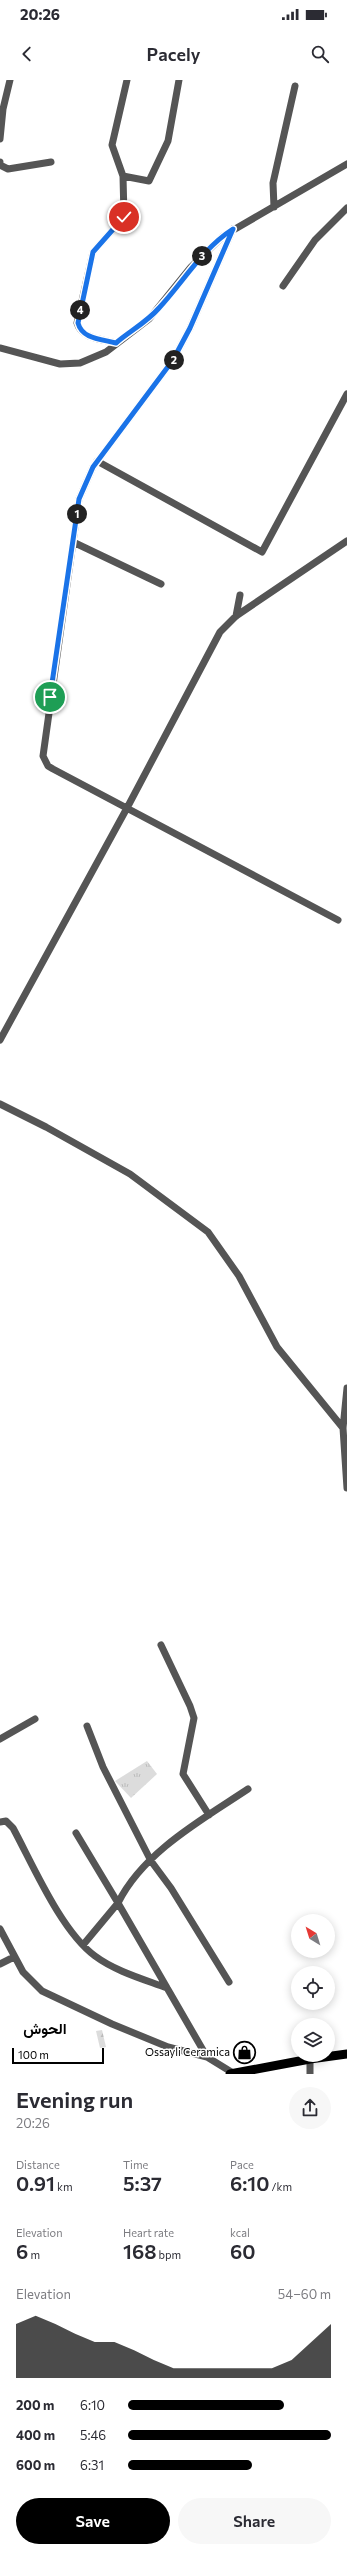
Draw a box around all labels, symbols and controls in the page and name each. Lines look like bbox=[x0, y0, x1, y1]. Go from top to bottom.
text: 20:26 bbox=[20, 5, 60, 23]
icon: back bbox=[16, 43, 38, 65]
text: Pacely bbox=[147, 43, 200, 65]
icon: search bbox=[309, 43, 331, 65]
pin bbox=[107, 200, 141, 234]
icon: check bbox=[113, 206, 135, 228]
pin: 3 bbox=[192, 246, 212, 266]
text: 3 bbox=[199, 249, 205, 262]
pin: 4 bbox=[70, 300, 90, 320]
text: 4 bbox=[77, 303, 83, 316]
pin: 2 bbox=[164, 350, 184, 370]
text: 2 bbox=[171, 353, 177, 366]
pin: 1 bbox=[67, 504, 87, 524]
text: 1 bbox=[75, 507, 79, 520]
pin bbox=[33, 680, 67, 714]
icon: arrive bbox=[39, 686, 61, 708]
north arrow bbox=[291, 1914, 335, 1958]
map controls bbox=[291, 1914, 335, 2062]
button: locate bbox=[291, 1966, 335, 2010]
button: layers bbox=[291, 2018, 335, 2062]
district label: الحوش bbox=[23, 2019, 67, 2038]
shop icon: Ossayli Ceramica bbox=[232, 2039, 258, 2065]
place label: Ossayli Ceramica bbox=[145, 2045, 230, 2058]
scale bar bbox=[12, 2046, 104, 2065]
text: 100 m bbox=[18, 2048, 49, 2061]
text: Evening run bbox=[16, 2086, 133, 2113]
button: share bbox=[289, 2087, 331, 2129]
text: 20:26 bbox=[16, 2115, 50, 2131]
text: Distance bbox=[16, 2158, 60, 2171]
text: Time bbox=[123, 2158, 148, 2171]
text: Pace bbox=[230, 2158, 254, 2171]
text: 0.91 bbox=[16, 2171, 55, 2195]
text: 5:37 bbox=[123, 2171, 162, 2195]
text: 6:10 bbox=[230, 2171, 269, 2195]
text: km bbox=[55, 2180, 73, 2193]
text: /km bbox=[269, 2180, 292, 2193]
text: Elevation bbox=[16, 2226, 62, 2239]
text: Heart rate bbox=[123, 2226, 174, 2239]
text: kcal bbox=[230, 2226, 250, 2239]
text: 6 bbox=[16, 2239, 28, 2263]
text: 168 bbox=[123, 2239, 156, 2263]
text: 60 bbox=[230, 2239, 255, 2263]
text: m bbox=[28, 2248, 40, 2261]
text: bpm bbox=[156, 2248, 181, 2261]
text: Elevation bbox=[16, 2286, 71, 2302]
text: 54–60 m bbox=[278, 2286, 331, 2302]
text: 200 m bbox=[16, 2397, 54, 2413]
text: 6:10 bbox=[80, 2397, 105, 2413]
text: 400 m bbox=[16, 2427, 55, 2443]
text: 5:46 bbox=[80, 2427, 106, 2443]
text: 600 m bbox=[16, 2457, 55, 2473]
text: 6:31 bbox=[80, 2457, 104, 2473]
button: Save bbox=[16, 2498, 170, 2544]
button: Share bbox=[178, 2498, 331, 2544]

